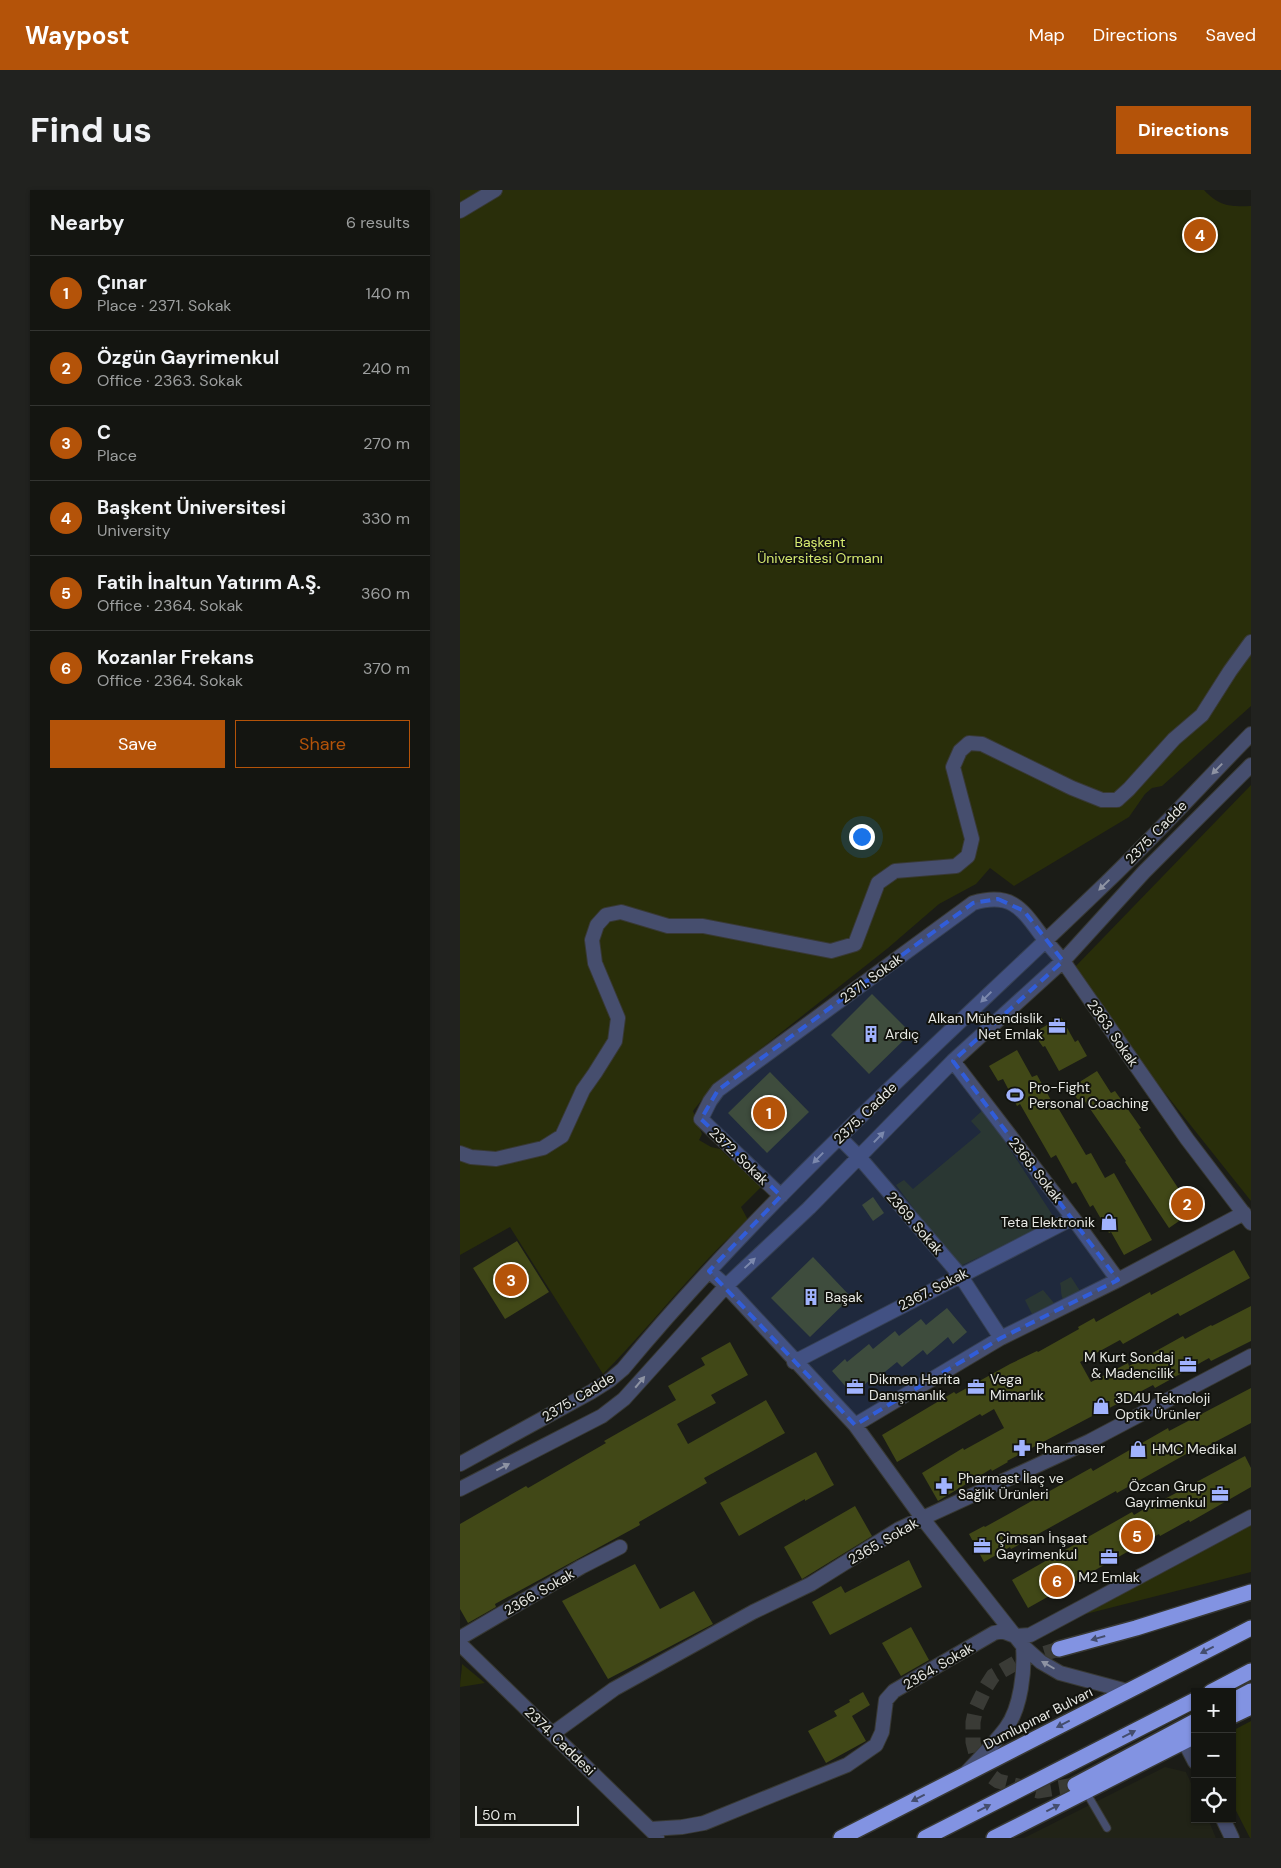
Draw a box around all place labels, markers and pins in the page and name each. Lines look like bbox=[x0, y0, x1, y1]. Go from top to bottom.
pin: 4 bbox=[1184, 216, 1216, 254]
place label: Alkan Mühendislik Net Emlak bbox=[928, 1009, 1043, 1043]
office icon: Alkan Mühendislik Net Emlak bbox=[1047, 1016, 1067, 1036]
building icon: Ardıç bbox=[861, 1024, 881, 1044]
place label: Ardıç bbox=[885, 1025, 919, 1043]
place label: Pro-Fight Personal Coaching bbox=[1029, 1078, 1149, 1112]
sports icon: Pro-Fight Personal Coaching bbox=[1005, 1085, 1025, 1105]
pin: 1 bbox=[753, 1094, 785, 1132]
pin: 2 bbox=[1171, 1185, 1203, 1223]
shop icon: Teta Elektronik bbox=[1099, 1212, 1119, 1232]
place label: Teta Elektronik bbox=[1001, 1213, 1095, 1231]
pin: 3 bbox=[495, 1261, 527, 1299]
building icon: Başak bbox=[801, 1287, 821, 1307]
place label: Başak bbox=[825, 1288, 863, 1306]
place label: M Kurt Sondaj & Madencilik bbox=[1084, 1348, 1174, 1382]
office icon: M Kurt Sondaj & Madencilik bbox=[1178, 1355, 1198, 1375]
place label: Dikmen Harita Danışmanlık bbox=[869, 1370, 960, 1404]
place label: Vega Mimarlık bbox=[990, 1370, 1044, 1404]
office icon: Dikmen Harita Danışmanlık bbox=[845, 1377, 865, 1397]
office icon: Vega Mimarlık bbox=[966, 1377, 986, 1397]
place label: 3D4U Teknoloji Optik Ürünler bbox=[1115, 1389, 1210, 1423]
shop icon: 3D4U Teknoloji Optik Ürünler bbox=[1091, 1396, 1111, 1416]
pharmacy icon: Pharmaser bbox=[1012, 1438, 1032, 1458]
place label: Pharmaser bbox=[1036, 1439, 1105, 1457]
shop icon: HMC Medikal bbox=[1128, 1439, 1148, 1459]
place label: HMC Medikal bbox=[1152, 1440, 1237, 1458]
place label: Pharmast İlaç ve Sağlık Ürünleri bbox=[958, 1469, 1064, 1503]
pharmacy icon: Pharmast İlaç ve Sağlık Ürünleri bbox=[934, 1476, 954, 1496]
place label: Özcan Grup Gayrimenkul bbox=[1125, 1477, 1206, 1511]
office icon: Özcan Grup Gayrimenkul bbox=[1210, 1484, 1230, 1504]
pin: 5 bbox=[1121, 1517, 1153, 1555]
place label: Çimsan İnşaat Gayrimenkul bbox=[996, 1529, 1087, 1563]
office icon: Çimsan İnşaat Gayrimenkul bbox=[972, 1536, 992, 1556]
office icon: M2 Emlak bbox=[1099, 1547, 1119, 1567]
pin: 6 bbox=[1041, 1562, 1073, 1600]
place label: M2 Emlak bbox=[1078, 1568, 1140, 1586]

